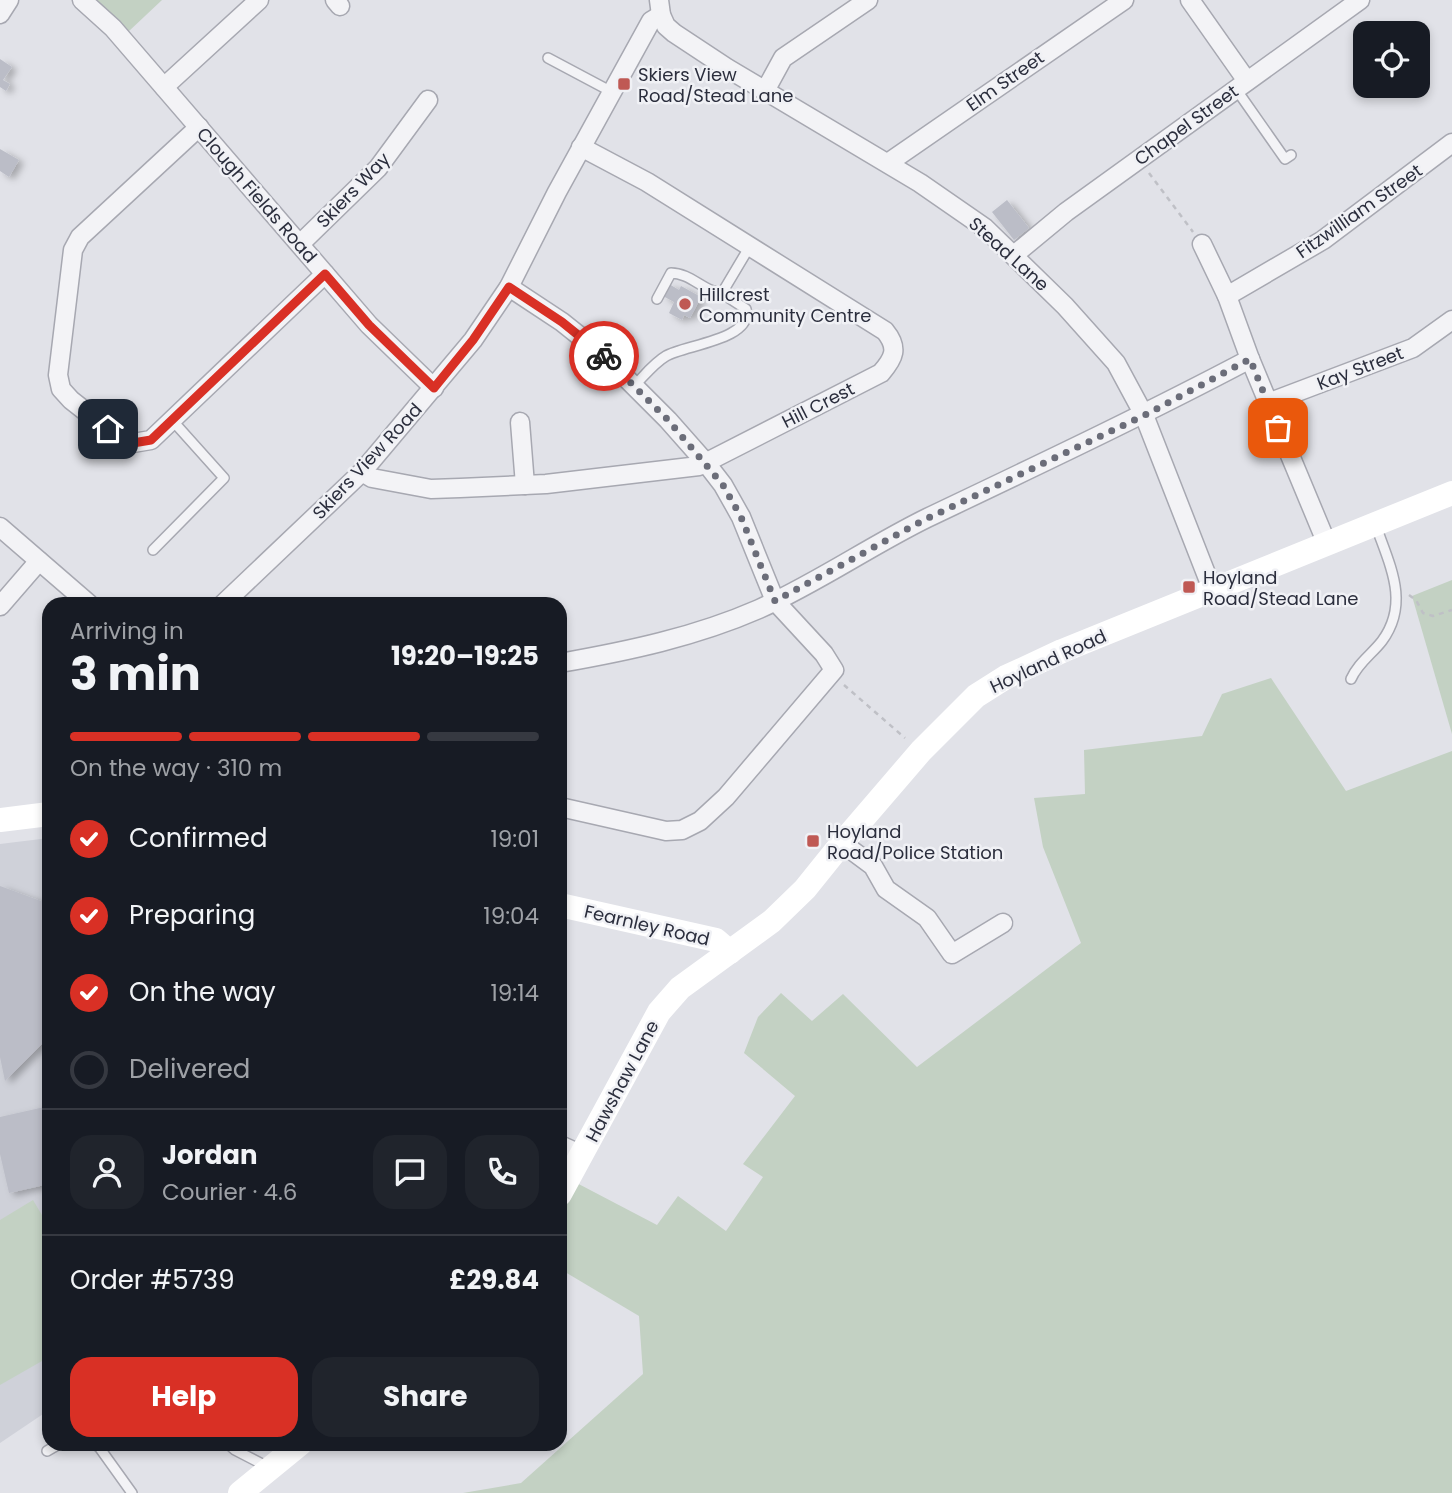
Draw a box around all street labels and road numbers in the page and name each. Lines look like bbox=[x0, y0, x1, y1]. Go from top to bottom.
street label: Elm Street bbox=[961, 45, 1049, 117]
street label: Chapel Street bbox=[1129, 79, 1243, 171]
street label: Clough Fields Road bbox=[191, 122, 323, 268]
street label: Skiers Way bbox=[311, 147, 395, 233]
street label: Fitzwilliam Street bbox=[1291, 158, 1427, 264]
street label: Stead Lane bbox=[963, 211, 1055, 297]
street label: Kay Street bbox=[1313, 340, 1407, 396]
street label: Hill Crest bbox=[777, 376, 859, 434]
street label: Skiers View Road bbox=[307, 397, 427, 525]
street label: Hoyland Road bbox=[986, 623, 1110, 699]
street label: Fearnley Road bbox=[582, 898, 712, 952]
street label: Hawshaw Lane bbox=[579, 1016, 665, 1146]

